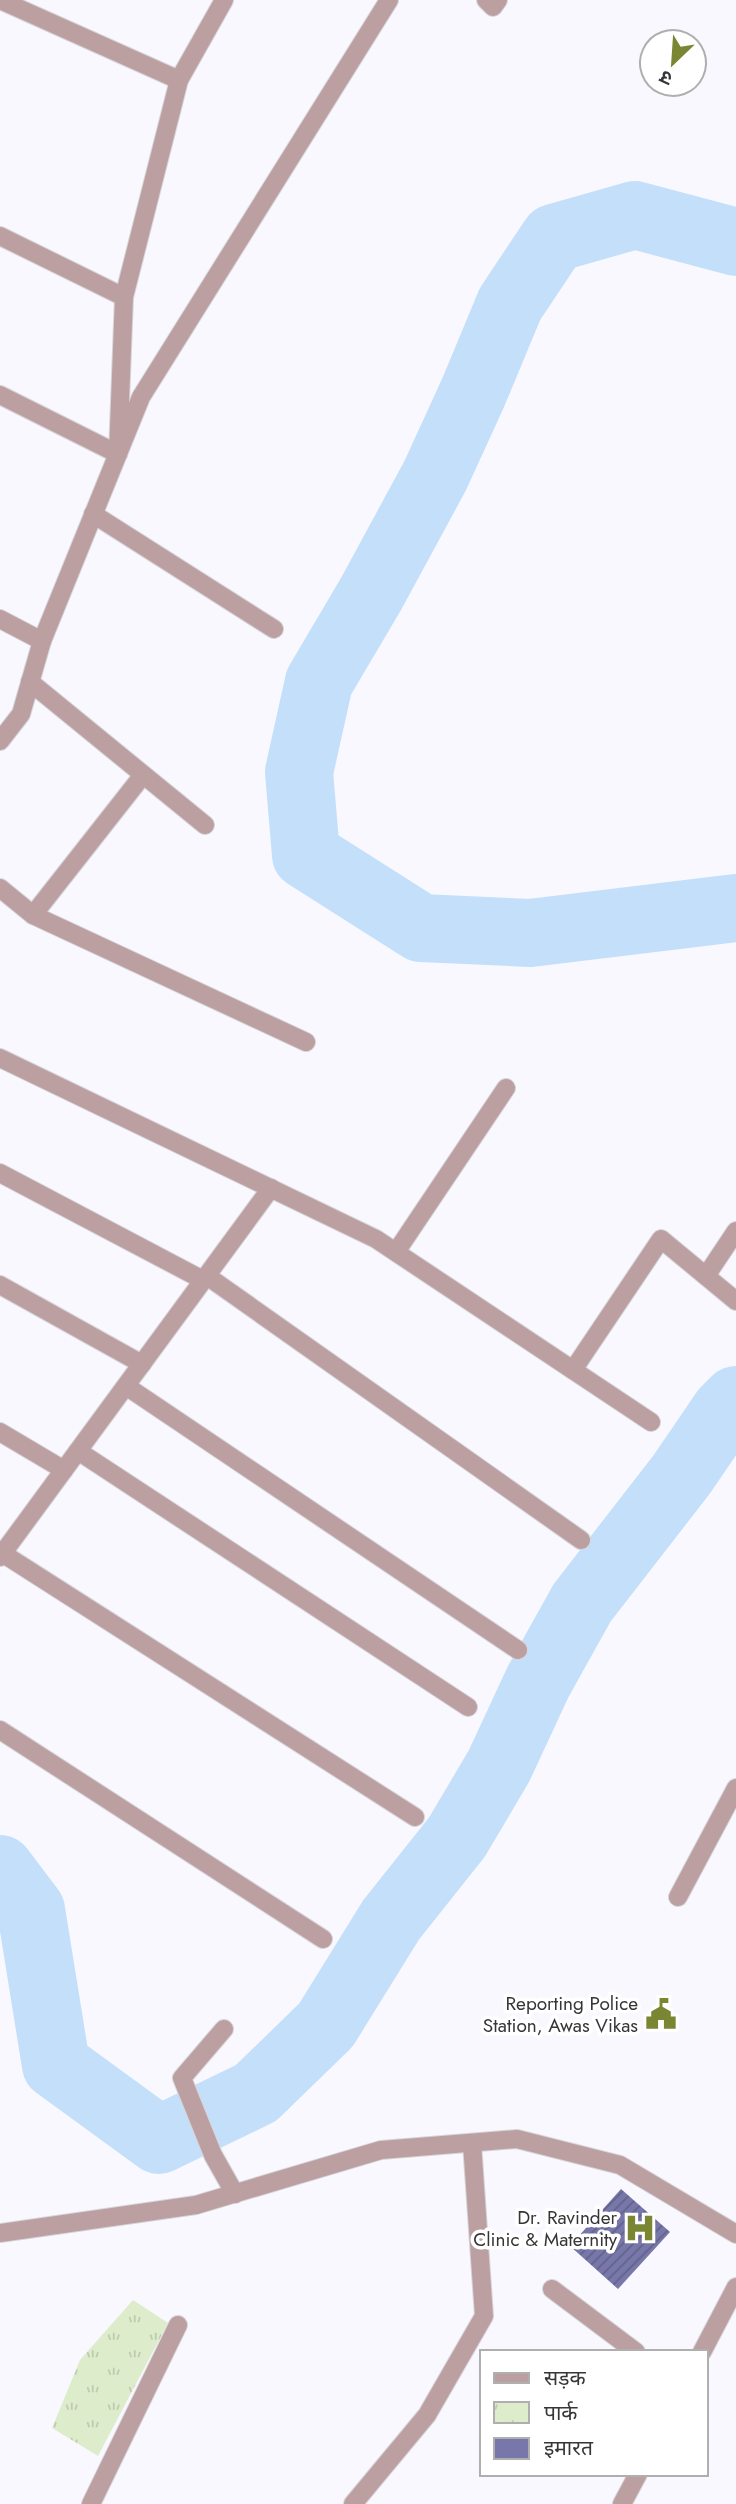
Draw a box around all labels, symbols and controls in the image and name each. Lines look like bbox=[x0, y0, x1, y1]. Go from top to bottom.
north arrow bbox=[638, 28, 708, 98]
text: उ bbox=[654, 63, 677, 93]
place label: Reporting Police Station, Awas Vikas bbox=[483, 1990, 638, 2039]
public building icon: Reporting Police Station, Awas Vikas bbox=[644, 1997, 678, 2031]
place label: Dr. Ravinder Clinic & Maternity bbox=[473, 2204, 618, 2253]
hospital icon: Dr. Ravinder Clinic & Maternity bbox=[623, 2211, 657, 2245]
legend bbox=[480, 2350, 708, 2476]
text: सड़क bbox=[544, 2363, 586, 2393]
text: पार्क bbox=[544, 2398, 578, 2428]
text: इमारत bbox=[544, 2433, 594, 2463]

